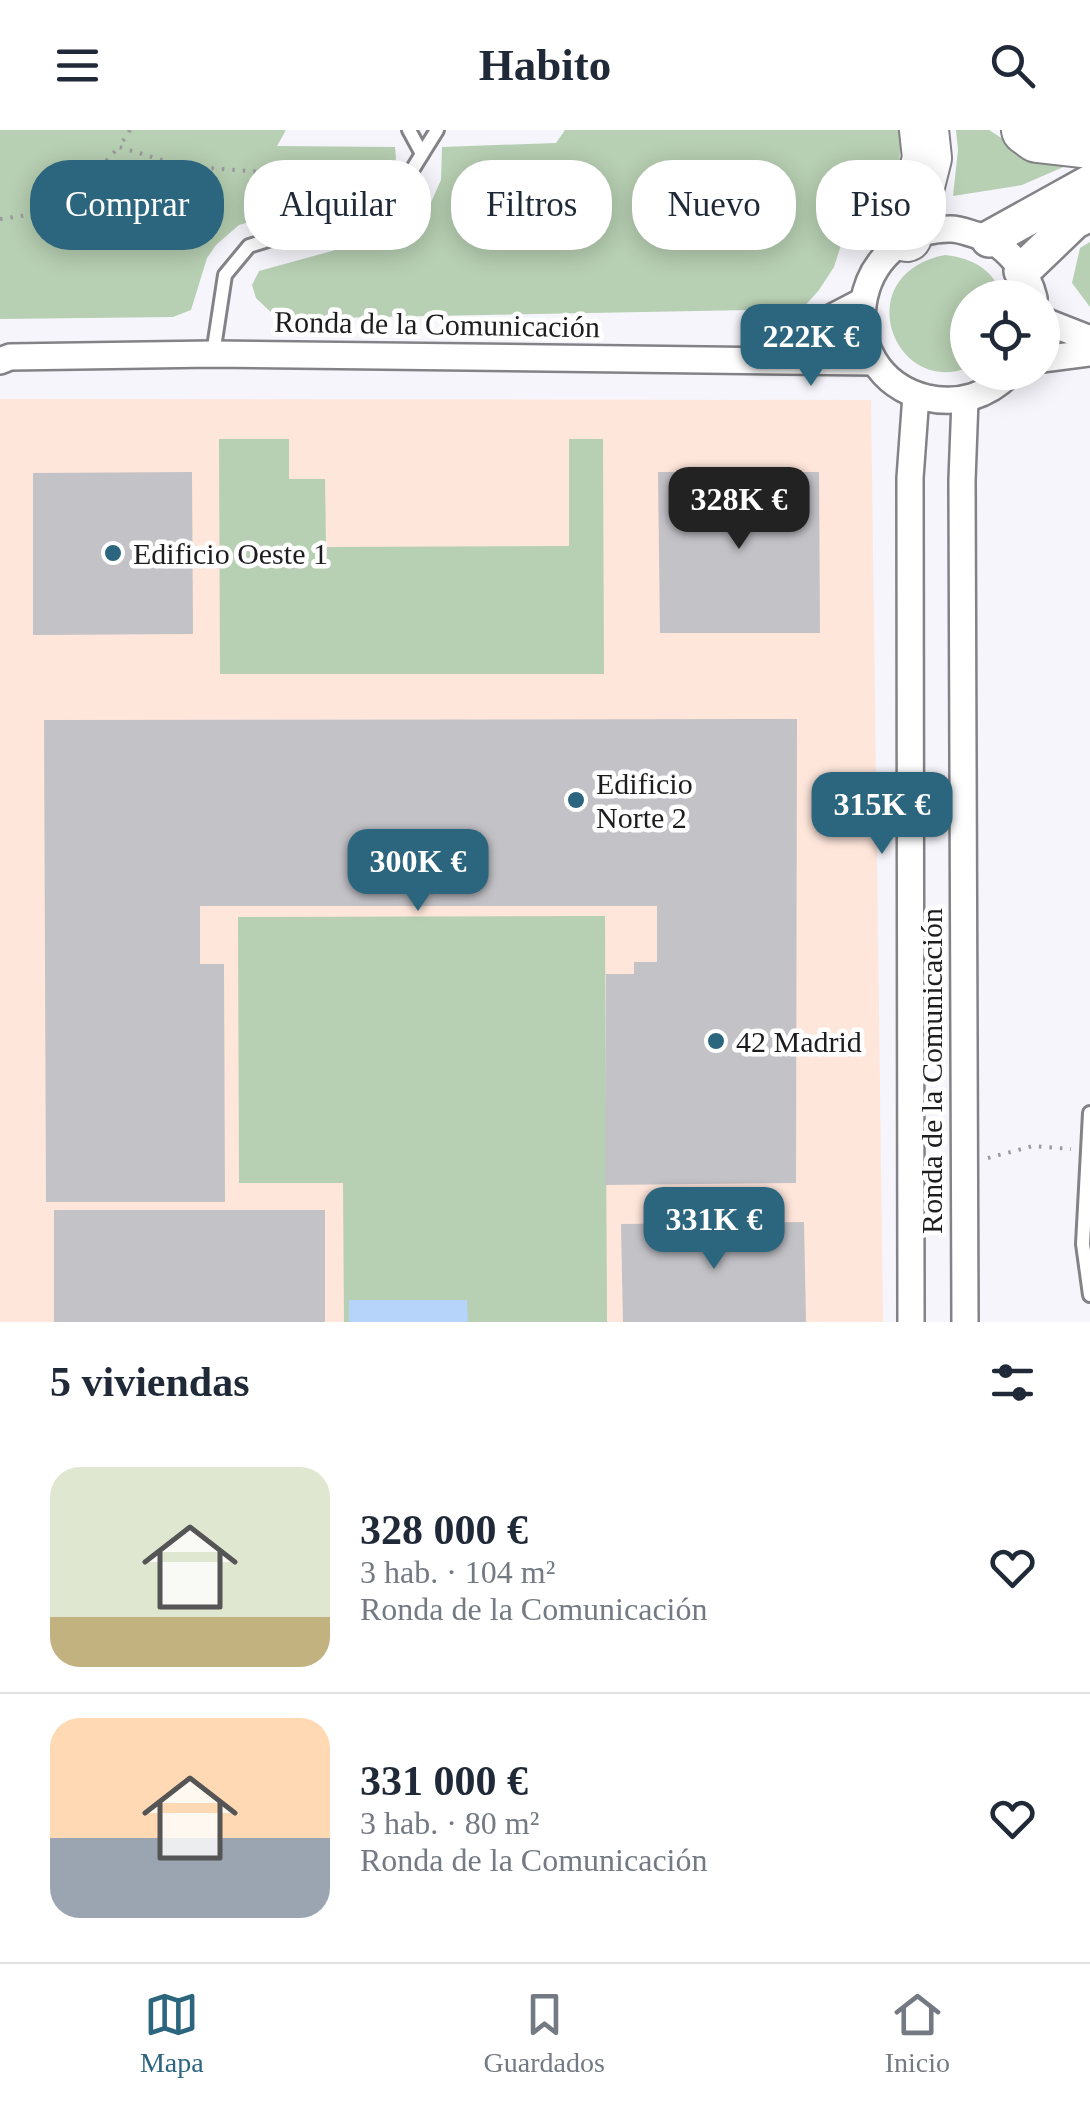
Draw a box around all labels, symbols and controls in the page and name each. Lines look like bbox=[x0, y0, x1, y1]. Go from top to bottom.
icon: menu bbox=[50, 38, 105, 93]
icon: search bbox=[985, 38, 1040, 93]
text: Habito bbox=[479, 40, 611, 90]
chip: Comprar bbox=[30, 160, 224, 250]
chip: Alquilar bbox=[244, 160, 431, 250]
chip: Filtros bbox=[451, 160, 612, 250]
chip: Nuevo bbox=[632, 160, 796, 250]
chip: Piso bbox=[816, 160, 946, 250]
map controls bbox=[950, 280, 1060, 390]
button: locate bbox=[950, 280, 1060, 390]
pin: 222K € bbox=[730, 304, 892, 389]
street label: Ronda de la Comunicación bbox=[274, 305, 600, 343]
text: 222K € bbox=[763, 318, 859, 354]
pin: 328K € bbox=[658, 467, 820, 552]
text: 328K € bbox=[691, 481, 787, 517]
place label: Edificio Oeste 1 bbox=[133, 537, 328, 570]
marker: Edificio Oeste 1 bbox=[102, 542, 124, 564]
place label: Edificio Norte 2 bbox=[596, 767, 693, 834]
pin: 315K € bbox=[801, 772, 963, 857]
text: 315K € bbox=[834, 786, 930, 822]
marker: Edificio Norte 2 bbox=[565, 789, 587, 811]
pin: 300K € bbox=[337, 829, 499, 914]
text: 300K € bbox=[370, 843, 466, 879]
street label: Ronda de la Comunicación bbox=[915, 908, 948, 1234]
place label: 42 Madrid bbox=[736, 1025, 862, 1058]
marker: 42 Madrid bbox=[705, 1030, 727, 1052]
pin: 331K € bbox=[633, 1187, 795, 1272]
text: 331K € bbox=[666, 1201, 762, 1237]
icon: filters bbox=[985, 1355, 1040, 1410]
text: 5 viviendas bbox=[50, 1359, 250, 1405]
icon: home bbox=[130, 1507, 250, 1627]
text: 328 000 € bbox=[360, 1507, 528, 1553]
icon: heart bbox=[985, 1540, 1040, 1595]
text: 3 hab. · 104 m² bbox=[360, 1554, 555, 1590]
text: Ronda de la Comunicación bbox=[360, 1591, 707, 1627]
icon: home bbox=[130, 1758, 250, 1878]
text: 331 000 € bbox=[360, 1758, 528, 1804]
icon: heart bbox=[985, 1791, 1040, 1846]
text: 3 hab. · 80 m² bbox=[360, 1805, 539, 1841]
text: Ronda de la Comunicación bbox=[360, 1842, 707, 1878]
tab: Mapa bbox=[140, 1987, 204, 2079]
tab: Guardados bbox=[484, 1987, 605, 2079]
tab: Inicio bbox=[885, 1987, 950, 2079]

